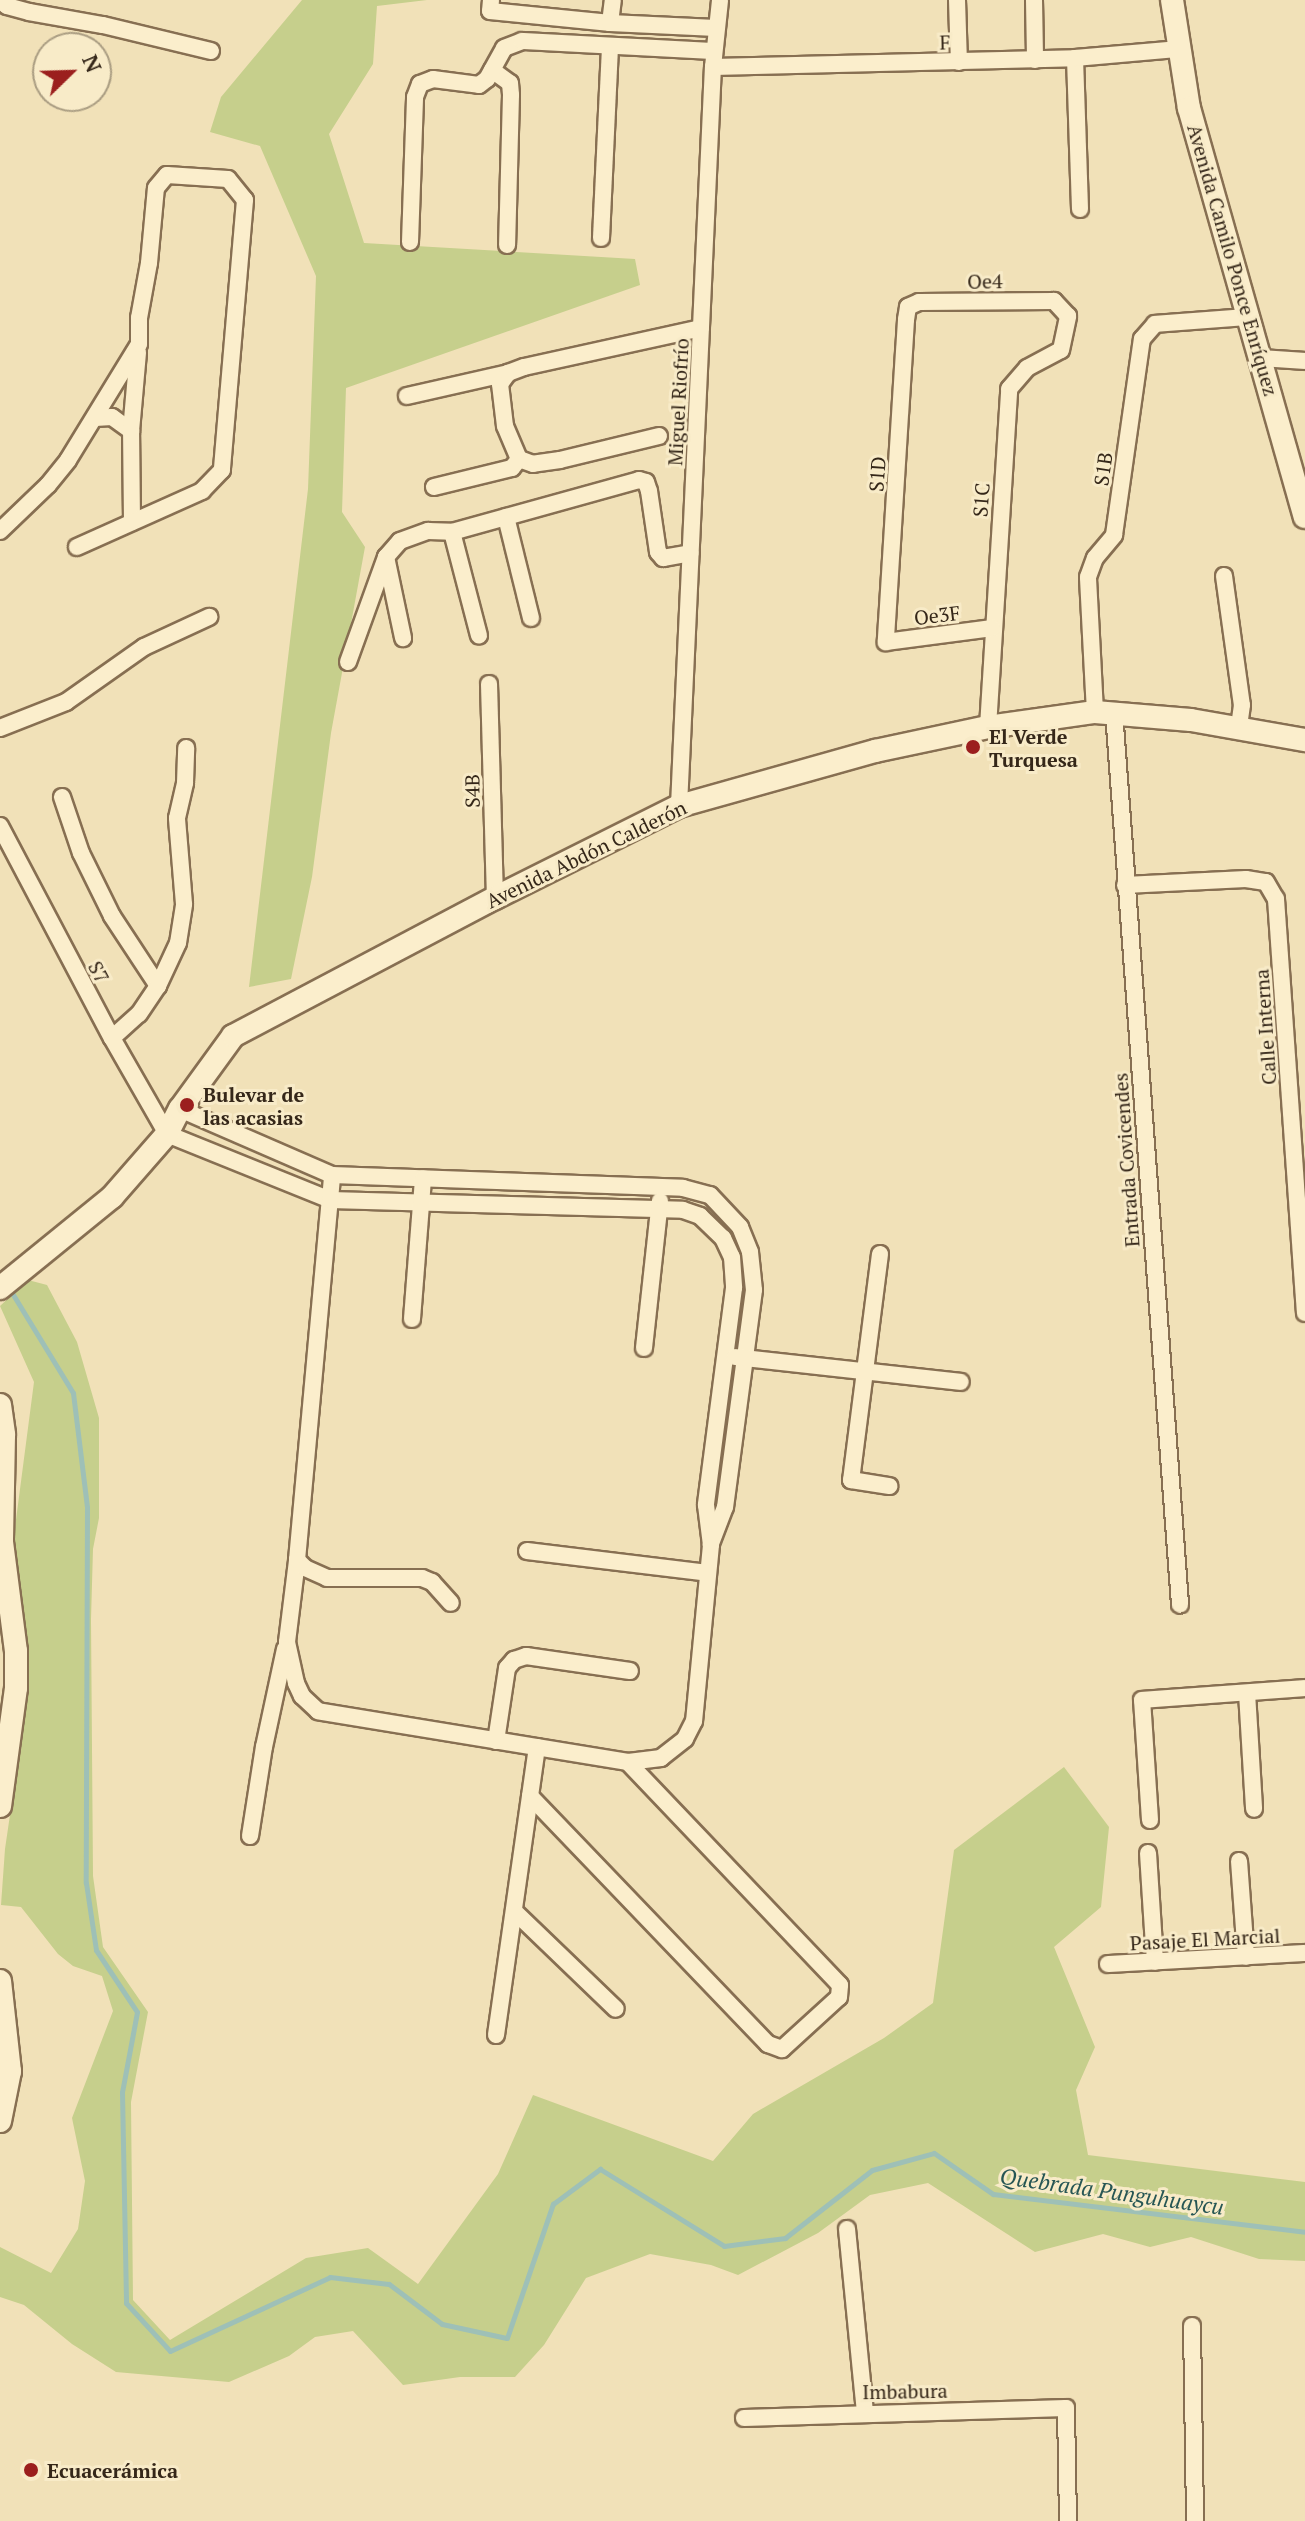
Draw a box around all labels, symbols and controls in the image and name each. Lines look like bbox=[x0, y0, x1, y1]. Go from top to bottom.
street label: F bbox=[939, 30, 951, 54]
north arrow bbox=[32, 32, 112, 112]
text: N bbox=[76, 50, 109, 77]
street label: Avenida Camilo Ponce Enríquez bbox=[1183, 121, 1283, 399]
street label: Oe4 bbox=[967, 269, 1003, 293]
street label: Miguel Riofrío bbox=[663, 338, 693, 466]
street label: S1B bbox=[1089, 451, 1117, 487]
street label: S1D bbox=[864, 455, 890, 493]
street label: S1C bbox=[968, 482, 994, 518]
street label: Oe3F bbox=[913, 600, 961, 630]
place label: El Verde Turquesa bbox=[989, 724, 1078, 771]
marker: El Verde Turquesa bbox=[964, 738, 982, 756]
street label: S4B bbox=[460, 774, 484, 808]
street label: Avenida Abdón Calderón bbox=[482, 795, 690, 913]
street label: S7 bbox=[83, 957, 115, 987]
street label: Calle Interna bbox=[1249, 968, 1281, 1086]
street label: Entrada Covicendes bbox=[1108, 1072, 1144, 1248]
place label: Bulevar de las acasias bbox=[203, 1082, 304, 1129]
marker: Bulevar de las acasias bbox=[178, 1096, 196, 1114]
street label: Pasaje El Marcial bbox=[1129, 1923, 1281, 1955]
water label: Quebrada Punguhuaycu bbox=[998, 2162, 1226, 2220]
street label: Imbabura bbox=[862, 2378, 948, 2404]
place label: Ecuacerámica bbox=[47, 2458, 178, 2482]
marker: Ecuacerámica bbox=[22, 2461, 40, 2479]

